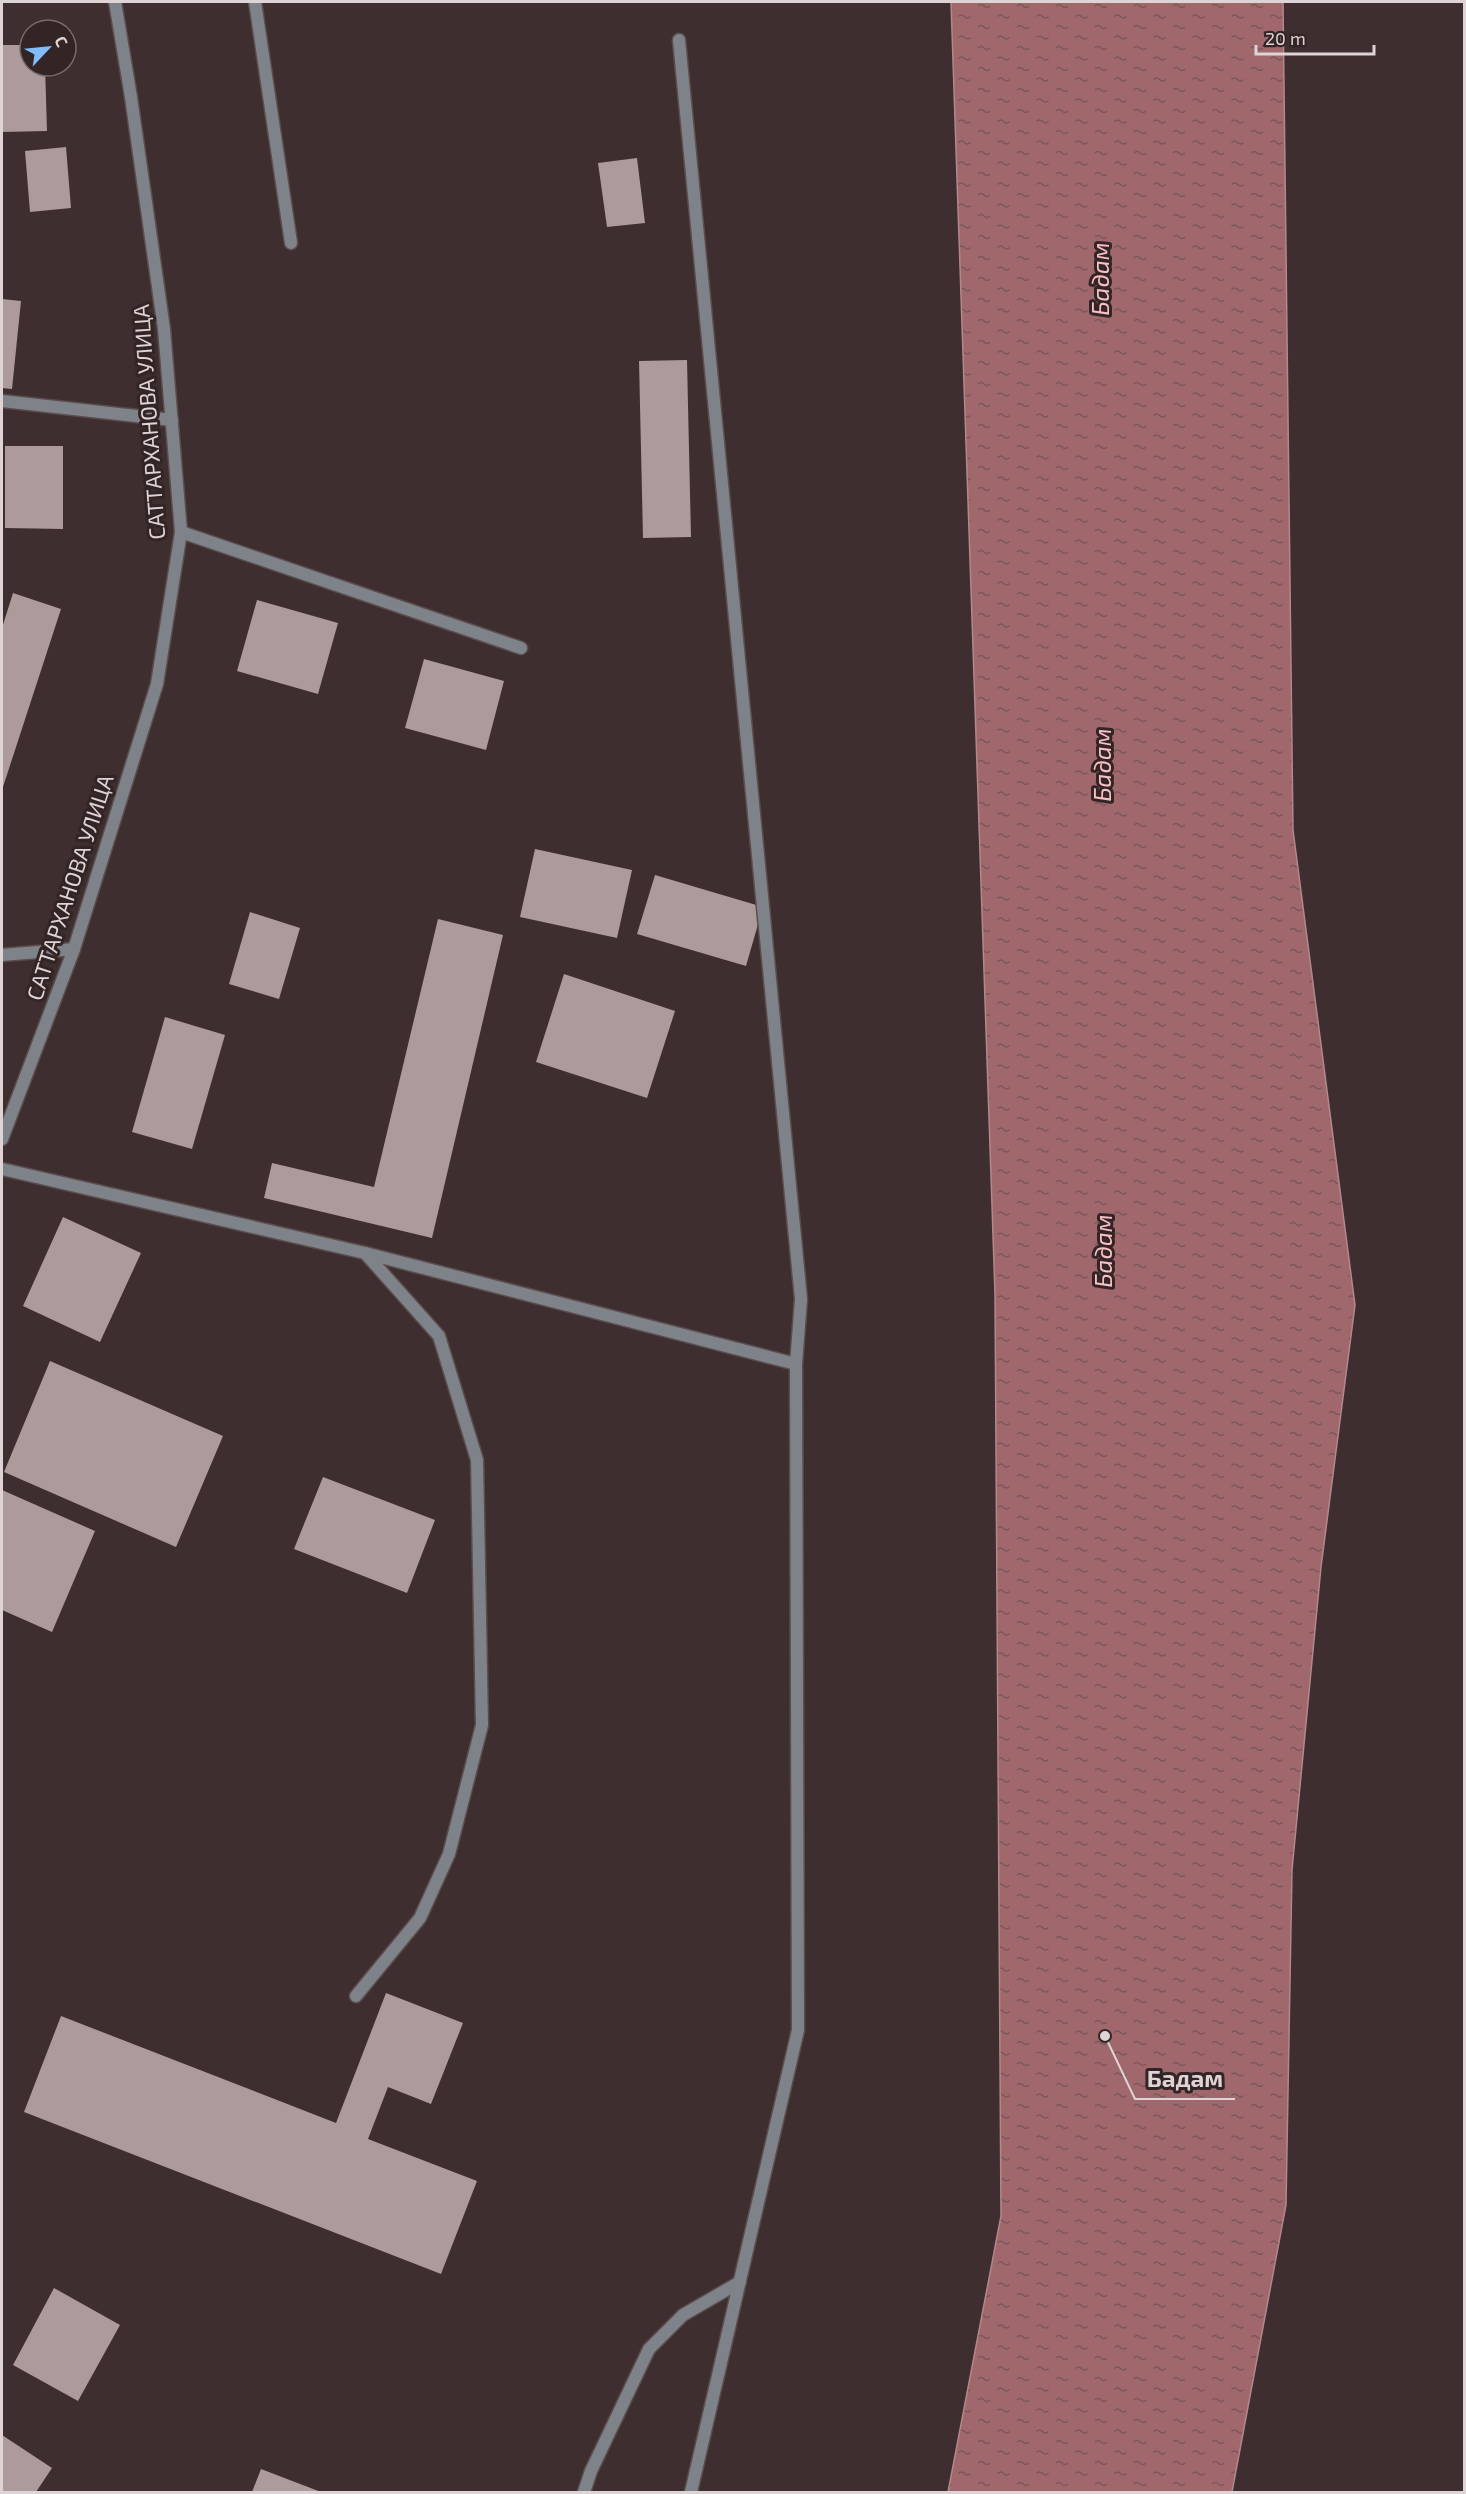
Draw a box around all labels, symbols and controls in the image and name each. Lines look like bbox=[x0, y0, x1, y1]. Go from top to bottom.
north arrow bbox=[18, 18, 78, 78]
scale bar bbox=[1256, 18, 1374, 56]
text: 20 m bbox=[1265, 27, 1306, 49]
text: С bbox=[51, 33, 73, 50]
water label: Бадам bbox=[1085, 242, 1114, 316]
street label: САТТАРХАНОВА УЛИЦА bbox=[127, 303, 169, 541]
water label: Бадам bbox=[1087, 728, 1116, 802]
street label: САТТАРХАНОВА УЛИЦА bbox=[20, 771, 118, 1003]
water label: Бадам bbox=[1088, 1214, 1117, 1288]
callout: Бадам bbox=[1135, 2057, 1235, 2099]
text: Бадам bbox=[1147, 2063, 1223, 2092]

